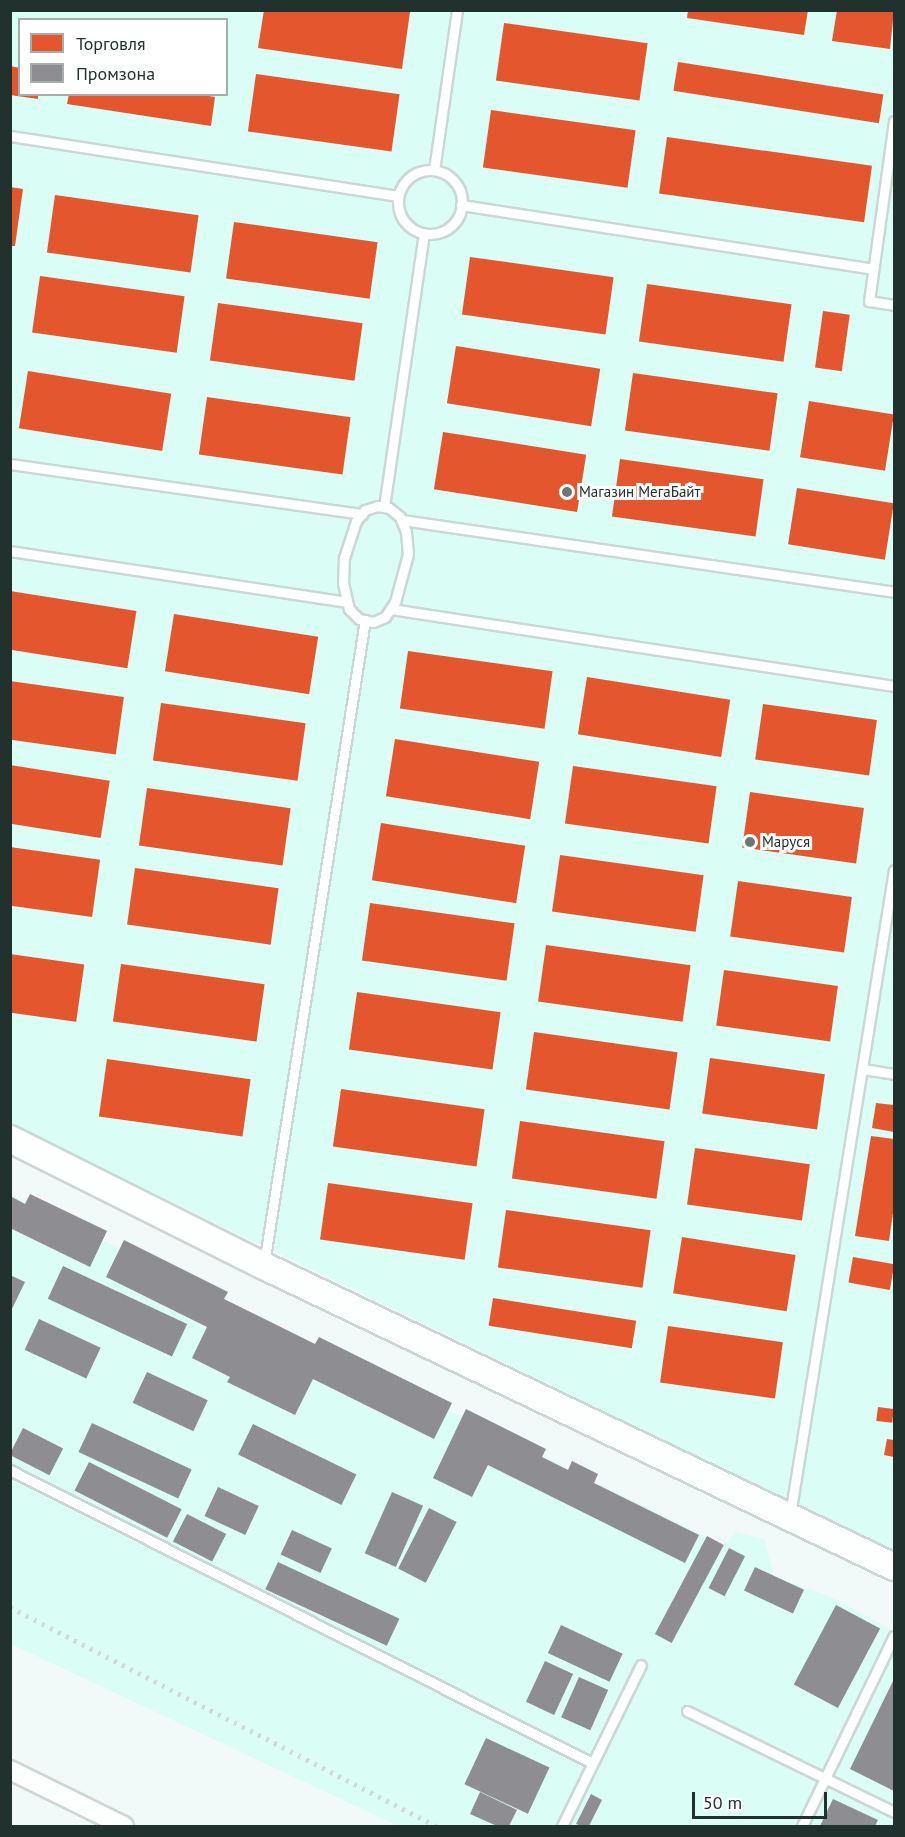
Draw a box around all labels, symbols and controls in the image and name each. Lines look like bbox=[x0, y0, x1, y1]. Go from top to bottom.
legend bbox=[18, 18, 228, 96]
text: Торговля bbox=[76, 32, 146, 55]
text: Промзона bbox=[76, 62, 155, 85]
place label: Магазин МегаБайт bbox=[579, 483, 700, 501]
marker: Магазин МегаБайт bbox=[560, 485, 574, 499]
place label: Маруся bbox=[762, 833, 810, 851]
marker: Маруся bbox=[743, 835, 757, 849]
scale bar bbox=[695, 1780, 830, 1818]
text: 50 m bbox=[703, 1791, 742, 1814]

